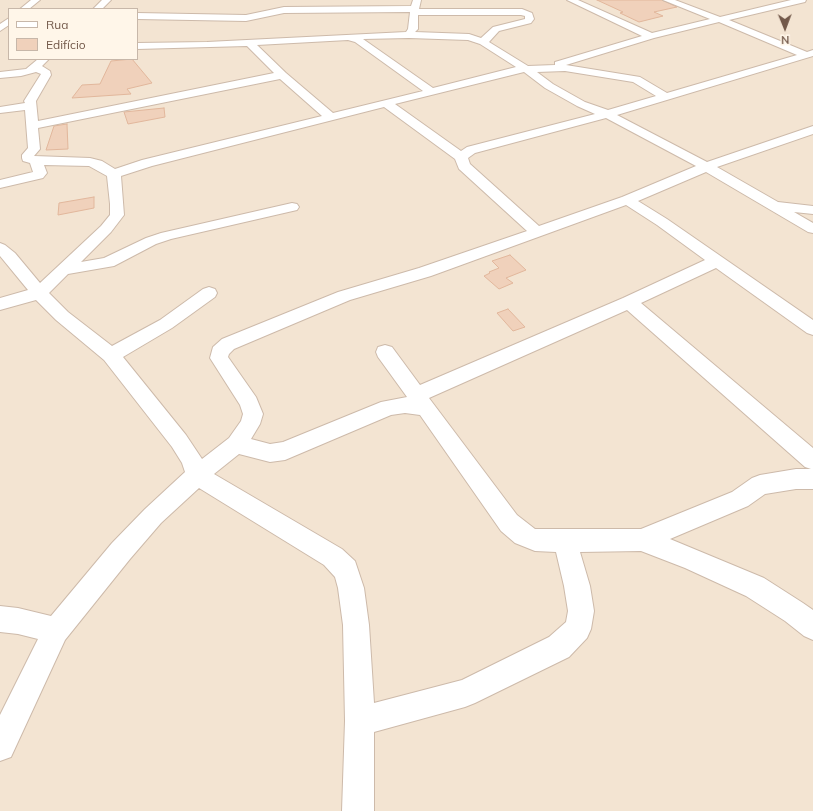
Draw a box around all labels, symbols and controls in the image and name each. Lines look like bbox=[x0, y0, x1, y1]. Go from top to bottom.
legend bbox=[8, 8, 138, 60]
north arrow bbox=[765, 8, 805, 48]
text: Rua bbox=[46, 17, 68, 32]
text: N bbox=[781, 33, 789, 47]
text: Edifício bbox=[46, 37, 86, 52]

